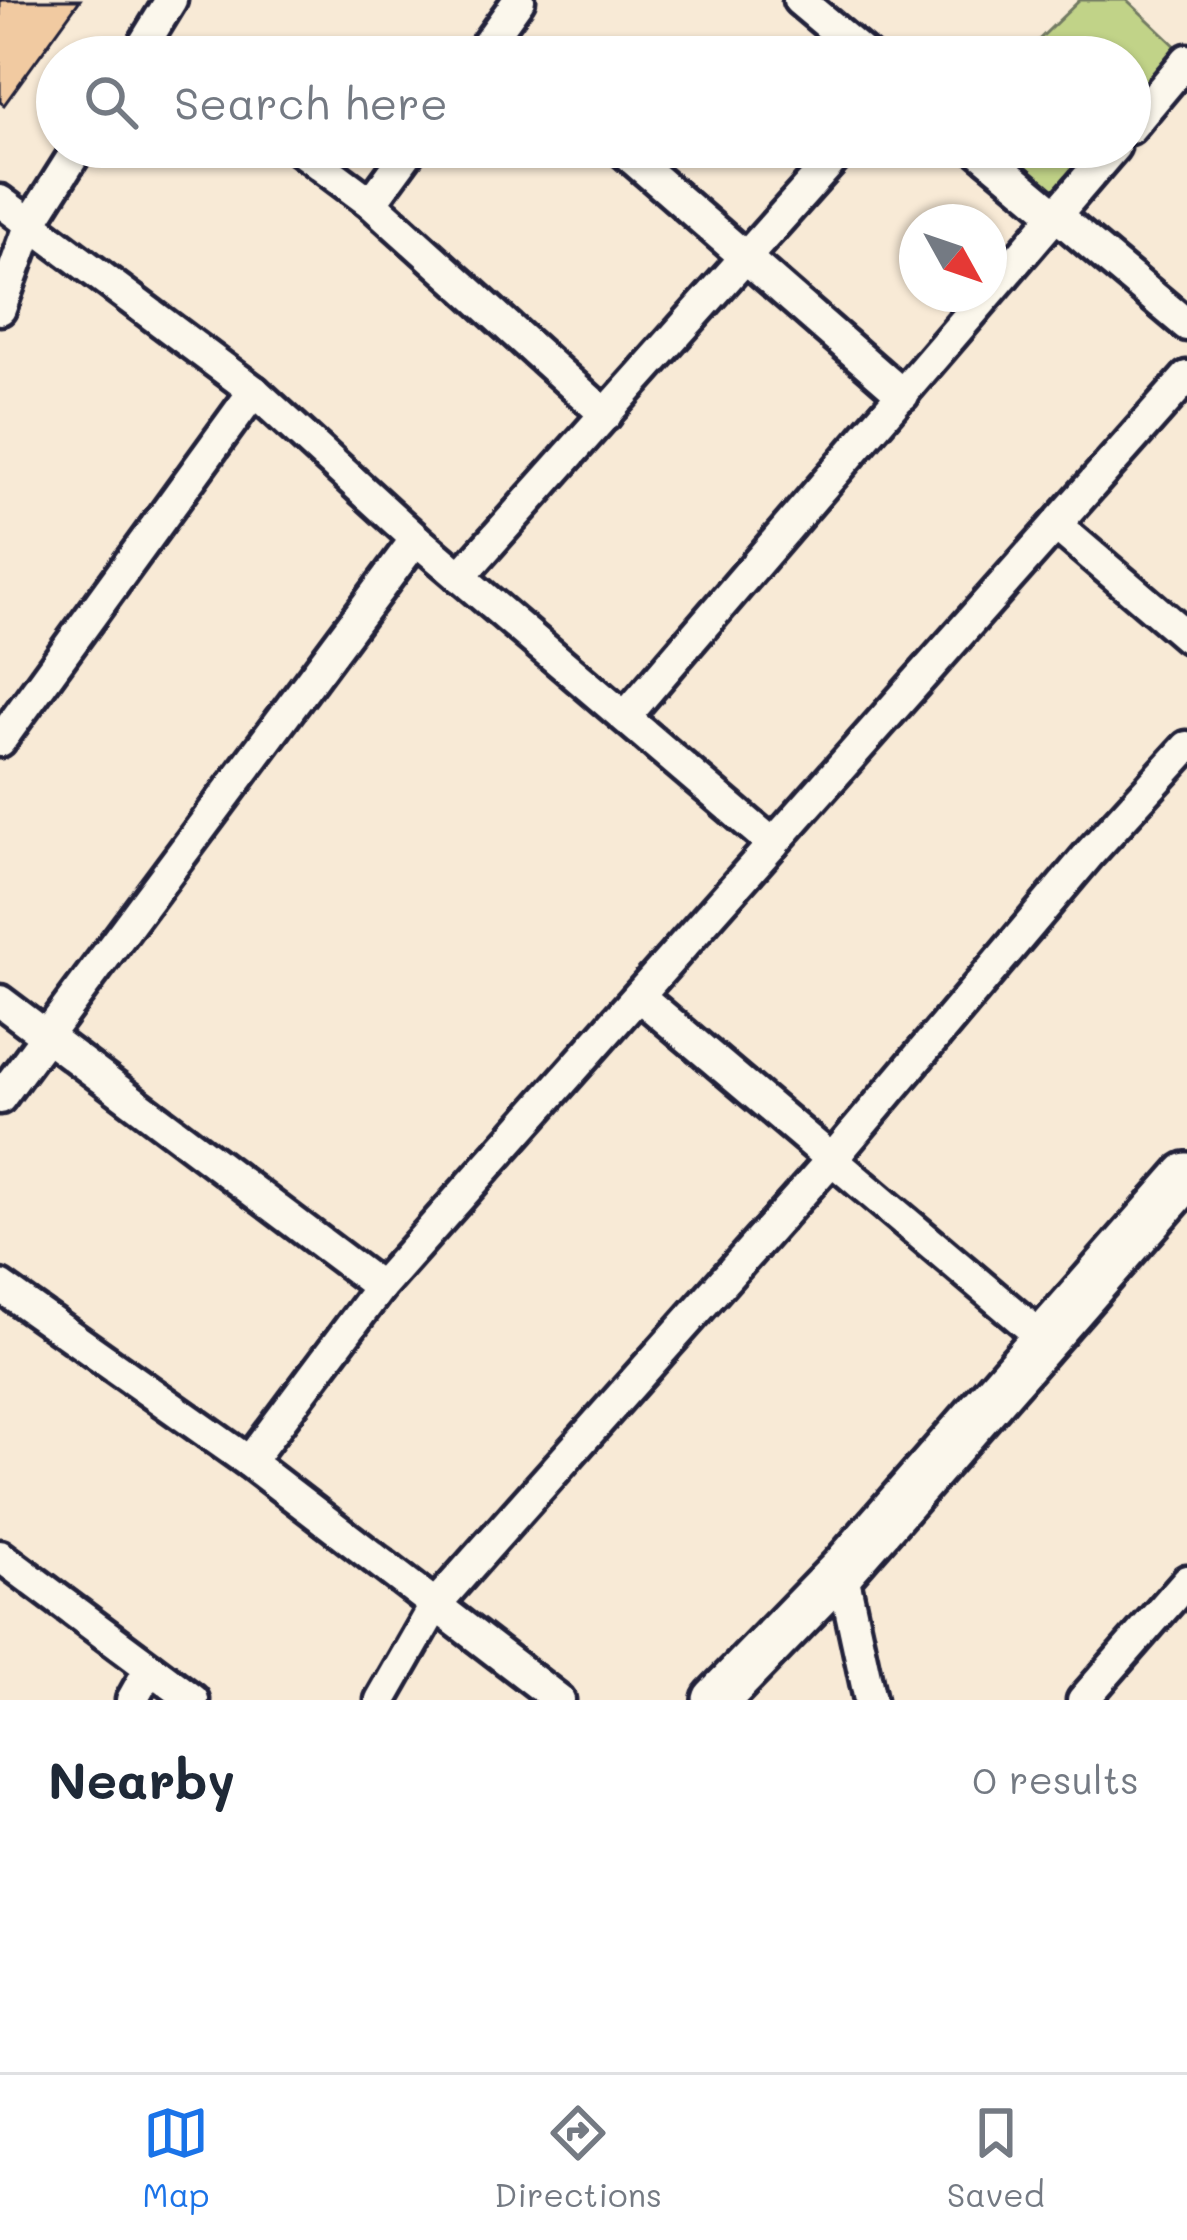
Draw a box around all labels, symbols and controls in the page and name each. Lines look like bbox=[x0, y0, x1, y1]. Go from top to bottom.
search box bbox=[36, 36, 1151, 168]
icon: search bbox=[78, 69, 144, 135]
text: Search here bbox=[174, 73, 448, 131]
north arrow bbox=[899, 204, 1007, 312]
text: Nearby bbox=[48, 1745, 235, 1812]
text: 0 results bbox=[973, 1753, 1139, 1804]
tab: Map bbox=[142, 2100, 210, 2215]
tab: Directions bbox=[494, 2100, 662, 2215]
tab: Saved bbox=[947, 2100, 1045, 2215]

